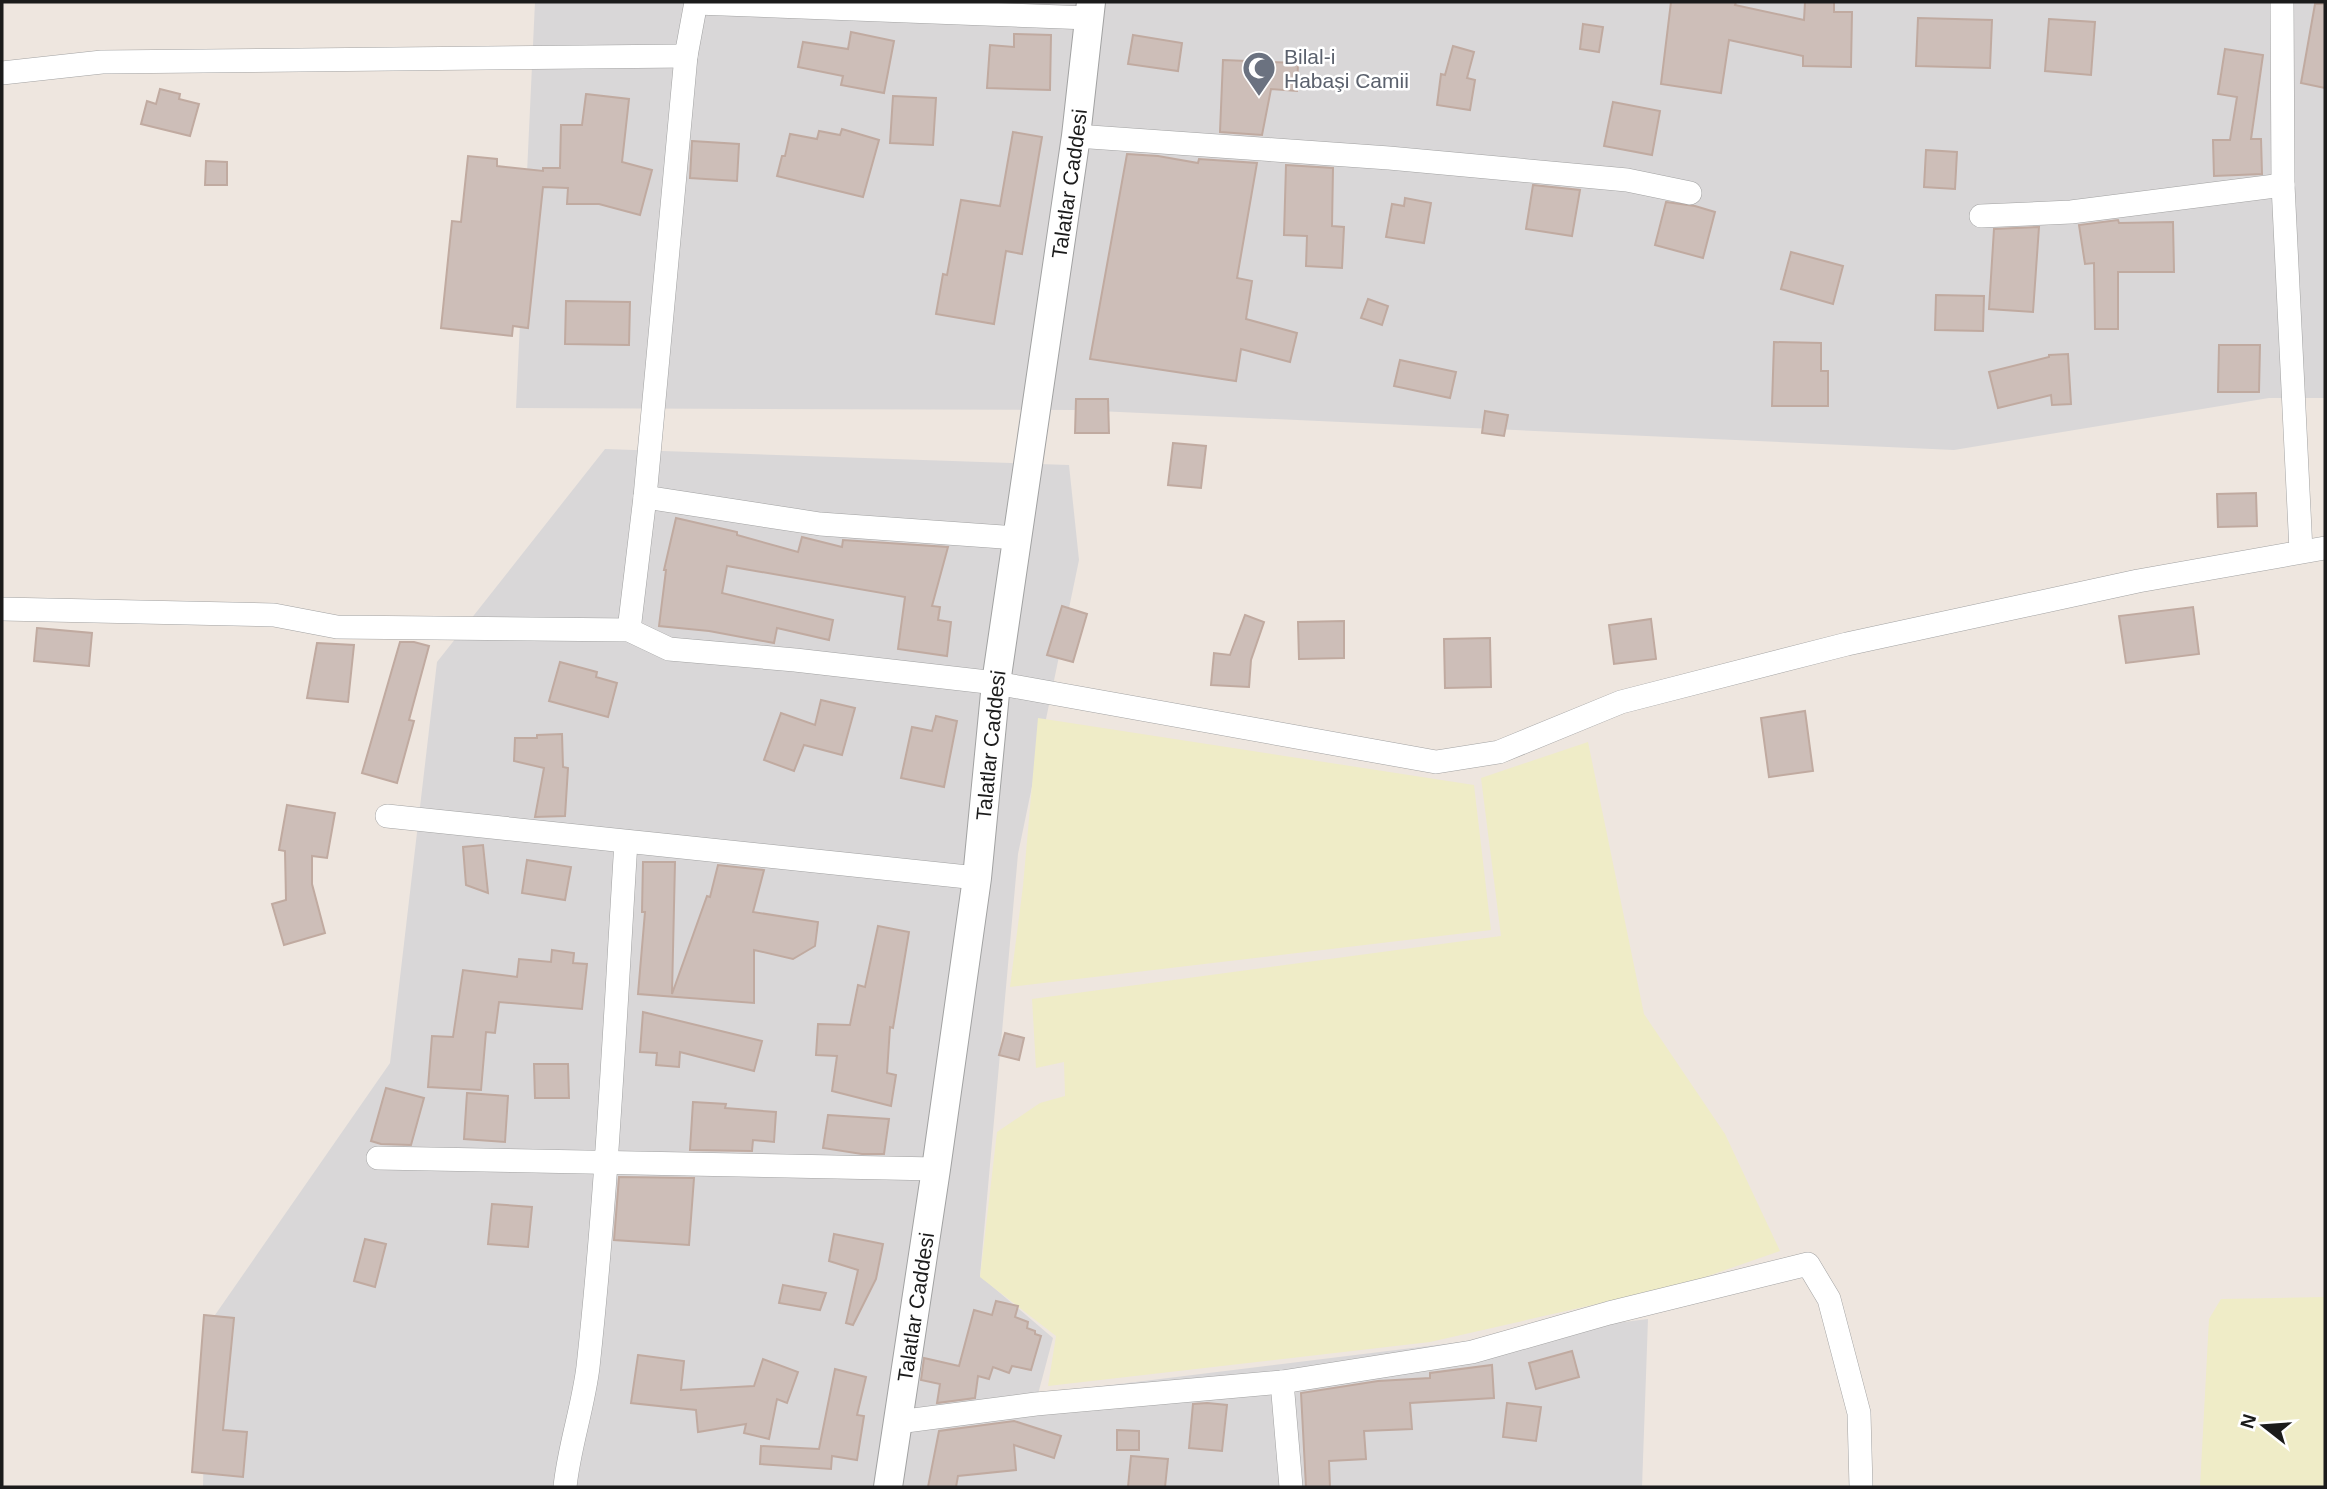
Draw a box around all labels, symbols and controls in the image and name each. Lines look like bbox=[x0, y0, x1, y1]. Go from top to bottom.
place label: Bilal-i Habaşi Camii bbox=[1284, 45, 1409, 92]
mosque icon: Bilal-i Habaşi Camii bbox=[1240, 49, 1278, 98]
street label: Talatlar Caddesi bbox=[1047, 108, 1090, 260]
street label: Talatlar Caddesi bbox=[971, 669, 1009, 821]
street label: Talatlar Caddesi bbox=[893, 1231, 938, 1383]
north arrow bbox=[2229, 1391, 2299, 1461]
text: N bbox=[2236, 1412, 2260, 1431]

